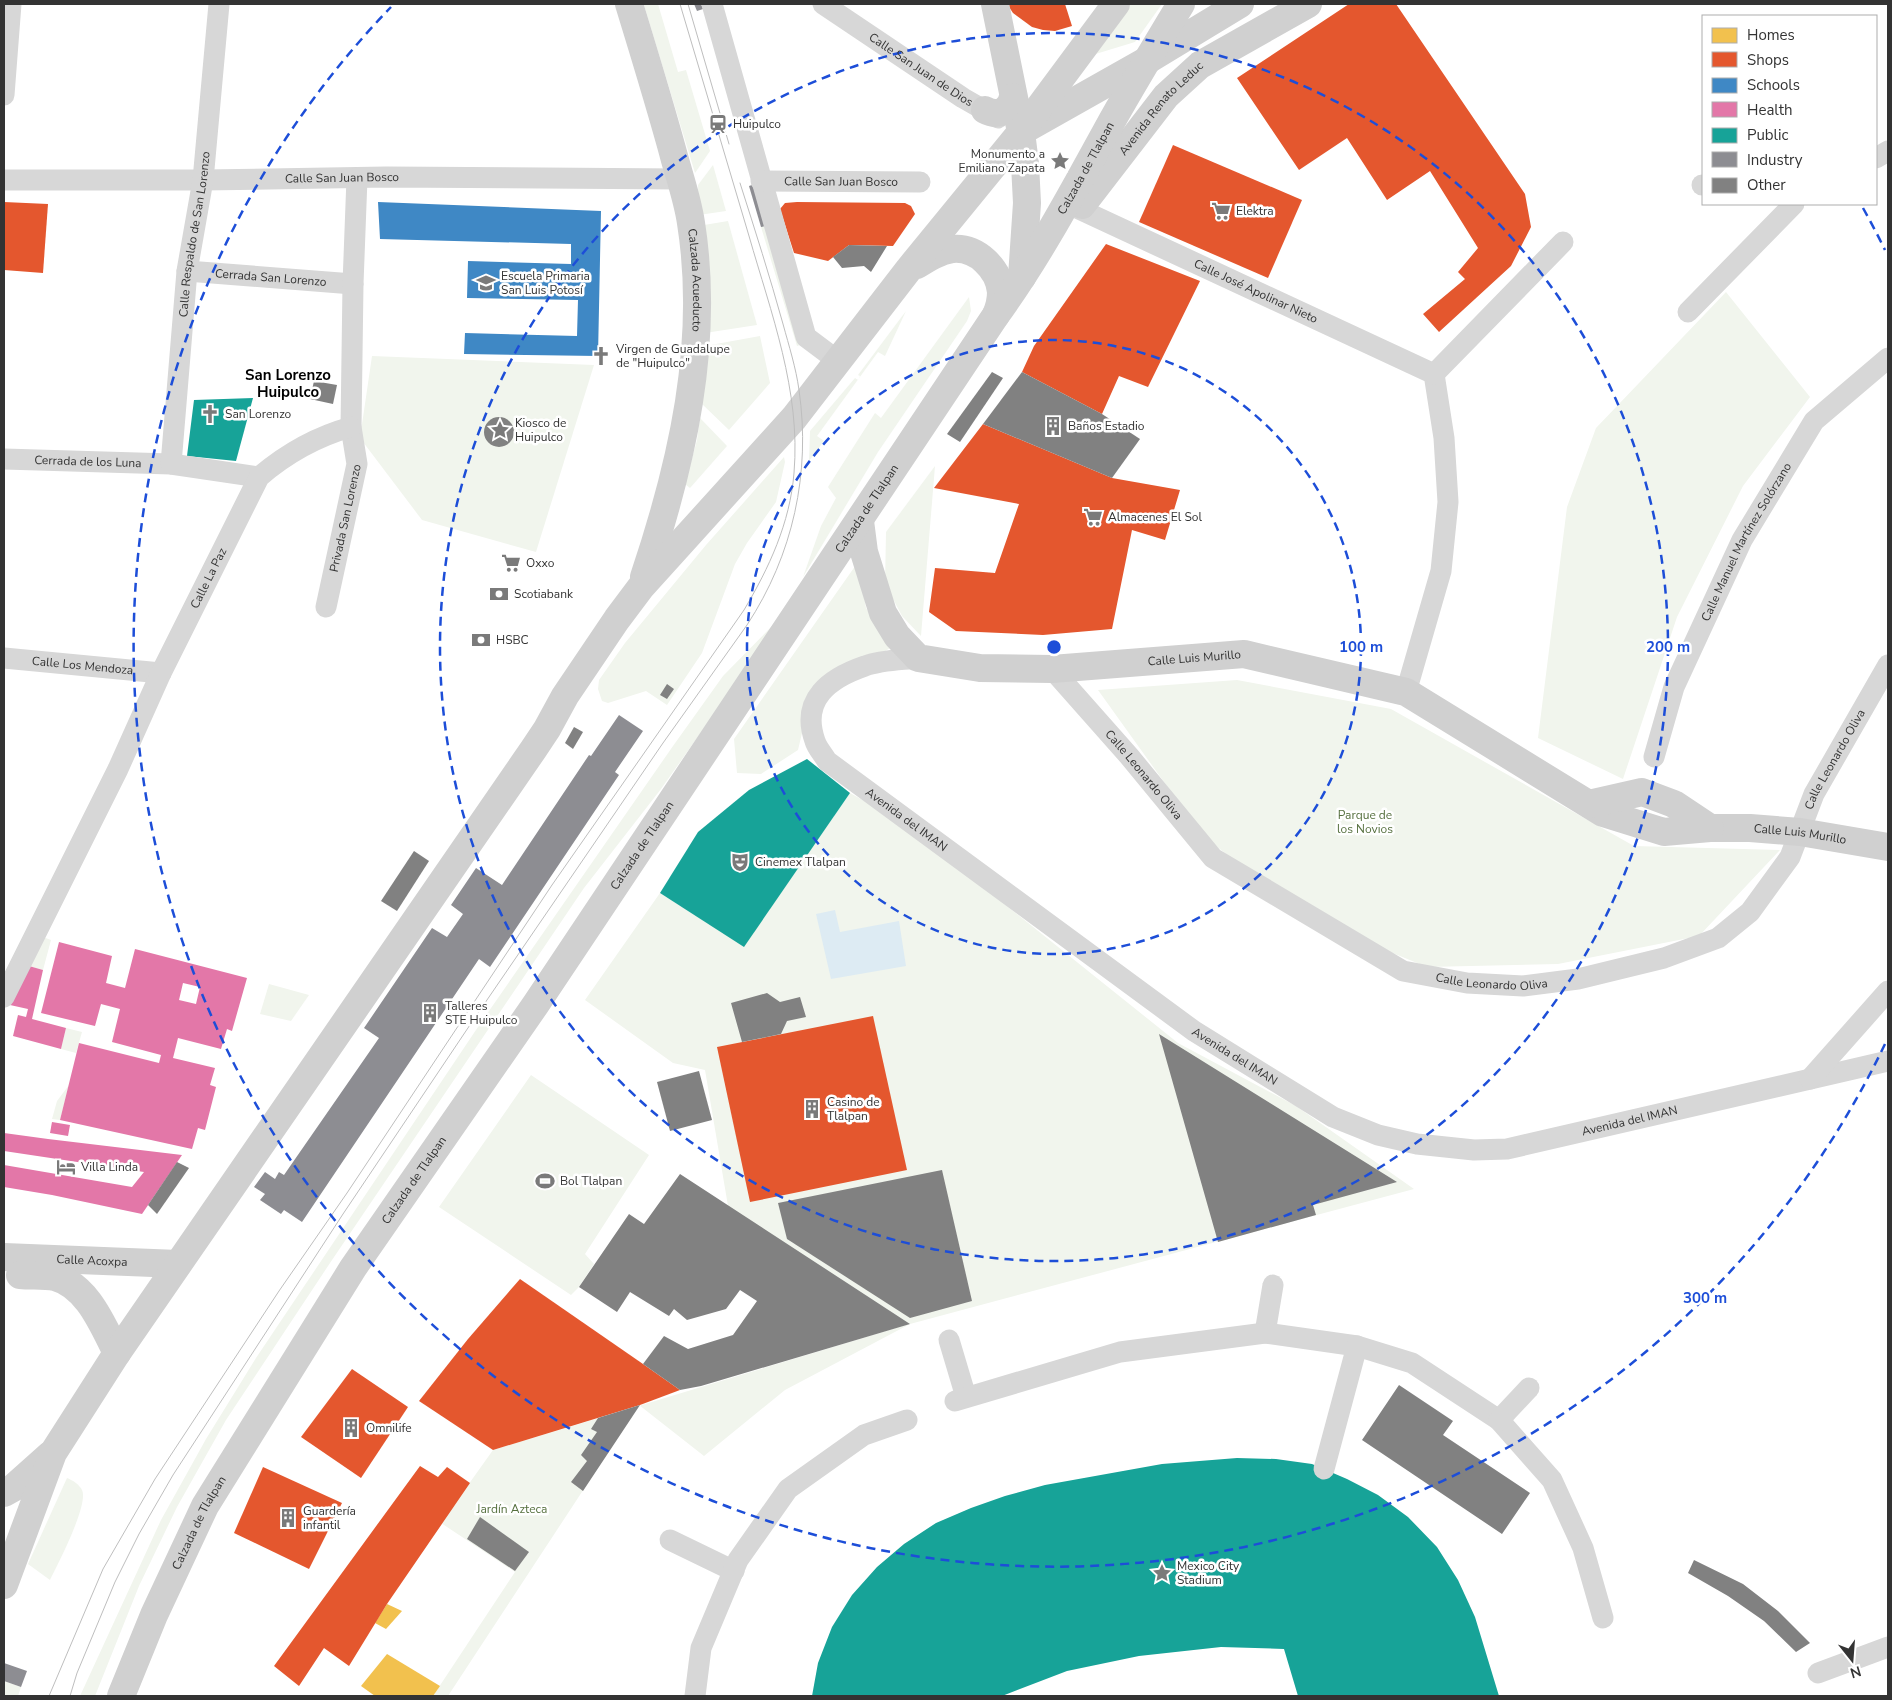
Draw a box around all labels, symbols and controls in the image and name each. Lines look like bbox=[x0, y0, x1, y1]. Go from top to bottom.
legend bbox=[1702, 15, 1877, 205]
text: Homes bbox=[1747, 25, 1795, 45]
street label: Calle San Juan de Dios bbox=[866, 29, 976, 110]
text: Shops bbox=[1747, 50, 1789, 70]
street label: Avenida Renato Leduc bbox=[1115, 58, 1207, 159]
text: Schools bbox=[1747, 75, 1800, 95]
text: Health bbox=[1747, 100, 1792, 120]
station icon: Huipulco bbox=[707, 113, 729, 135]
place label: Huipulco bbox=[733, 116, 781, 132]
street label: Calzada de Tlalpan bbox=[1054, 119, 1118, 217]
text: Public bbox=[1747, 125, 1788, 145]
place label: Monumento a Emiliano Zapata bbox=[958, 146, 1045, 176]
street label: Calle Respaldo de San Lorenzo bbox=[175, 150, 214, 318]
place icon: Monumento a Emiliano Zapata bbox=[1049, 150, 1071, 172]
text: Industry bbox=[1747, 150, 1803, 170]
street label: Calle San Juan Bosco bbox=[285, 169, 399, 187]
street label: Calle San Juan Bosco bbox=[784, 173, 898, 190]
text: Other bbox=[1747, 175, 1786, 195]
supermarket icon: Elektra bbox=[1210, 200, 1232, 222]
place label: Elektra bbox=[1236, 203, 1274, 219]
street label: Calzada Acueducto bbox=[684, 227, 705, 332]
street label: Calle José Apolinar Nieto bbox=[1191, 255, 1321, 327]
street label: Cerrada San Lorenzo bbox=[214, 265, 327, 290]
place label: Escuela Primaria San Luis Potosí bbox=[501, 268, 590, 298]
school or university icon: Escuela Primaria San Luis Potosí bbox=[475, 272, 497, 294]
place label: Virgen de Guadalupe de "Huipulco" bbox=[615, 341, 730, 371]
church icon: Virgen de Guadalupe de "Huipulco" bbox=[590, 345, 612, 367]
district label: San Lorenzo Huipulco bbox=[245, 365, 331, 402]
church icon: San Lorenzo bbox=[199, 403, 221, 425]
place label: San Lorenzo bbox=[225, 406, 292, 422]
place label: Kiosco de Huipulco bbox=[515, 415, 566, 445]
building icon: Baños Estadio bbox=[1042, 415, 1064, 437]
place label: Baños Estadio bbox=[1068, 418, 1145, 434]
place icon: Kiosco de Huipulco bbox=[489, 419, 511, 441]
street label: Cerrada de los Luna bbox=[34, 452, 142, 471]
street label: Calle Manuel Martínez Solórzano bbox=[1697, 459, 1795, 624]
street label: Calzada de Tlalpan bbox=[831, 461, 902, 556]
street label: Privada San Lorenzo bbox=[326, 462, 365, 573]
supermarket icon: Almacenes El Sol bbox=[1082, 506, 1104, 528]
place label: Almacenes El Sol bbox=[1108, 509, 1202, 525]
street label: Calle La Paz bbox=[186, 545, 230, 611]
supermarket icon: Oxxo bbox=[500, 552, 522, 574]
place label: Oxxo bbox=[526, 555, 555, 571]
bank icon: Scotiabank bbox=[488, 583, 510, 605]
place label: Scotiabank bbox=[514, 586, 574, 602]
bank icon: HSBC bbox=[470, 629, 492, 651]
place label: HSBC bbox=[496, 632, 529, 648]
text: 100 m bbox=[1339, 637, 1383, 657]
text: 200 m bbox=[1646, 637, 1690, 657]
centre of rings bbox=[1045, 638, 1063, 656]
street label: Calle Luis Murillo bbox=[1147, 646, 1242, 670]
street label: Calle Los Mendoza bbox=[31, 653, 134, 678]
street label: Calle Leonardo Oliva bbox=[1801, 706, 1869, 812]
street label: Calle Leonardo Oliva bbox=[1101, 726, 1186, 823]
street label: Avenida del IMAN bbox=[862, 784, 951, 855]
street label: Calzada de Tlalpan bbox=[606, 798, 677, 893]
park label: Parque de los Novios bbox=[1337, 807, 1393, 837]
street label: Calle Luis Murillo bbox=[1753, 820, 1848, 848]
theatre icon: Cinemex Tlalpan bbox=[729, 851, 751, 873]
place label: Cinemex Tlalpan bbox=[755, 854, 846, 870]
street label: Calle Leonardo Oliva bbox=[1434, 969, 1549, 994]
place label: Talleres STE Huipulco bbox=[445, 998, 518, 1028]
building icon: Talleres STE Huipulco bbox=[419, 1002, 441, 1024]
street label: Avenida del IMAN bbox=[1189, 1024, 1281, 1089]
place label: Casino de Tlalpan bbox=[827, 1094, 880, 1124]
building icon: Casino de Tlalpan bbox=[801, 1098, 823, 1120]
street label: Avenida del IMAN bbox=[1580, 1102, 1679, 1140]
street label: Calzada de Tlalpan bbox=[378, 1133, 450, 1227]
hotel icon: Villa Linda bbox=[55, 1156, 77, 1178]
place label: Villa Linda bbox=[80, 1159, 138, 1175]
sports icon: Bol Tlalpan bbox=[534, 1170, 556, 1192]
place label: Bol Tlalpan bbox=[560, 1173, 622, 1189]
street label: Calle Acoxpa bbox=[56, 1251, 128, 1270]
text: 300 m bbox=[1683, 1288, 1727, 1308]
building icon: Omnilife bbox=[340, 1417, 362, 1439]
place label: Omnilife bbox=[366, 1420, 412, 1436]
street label: Calzada de Tlalpan bbox=[168, 1473, 230, 1572]
park label: Jardín Azteca bbox=[476, 1501, 547, 1517]
place label: Guardería infantil bbox=[303, 1503, 356, 1533]
building icon: Guardería infantil bbox=[277, 1507, 299, 1529]
place label: Mexico City Stadium bbox=[1177, 1558, 1240, 1588]
place icon: Mexico City Stadium bbox=[1151, 1562, 1173, 1584]
north arrow bbox=[1827, 1635, 1877, 1685]
text: N bbox=[1848, 1661, 1863, 1683]

